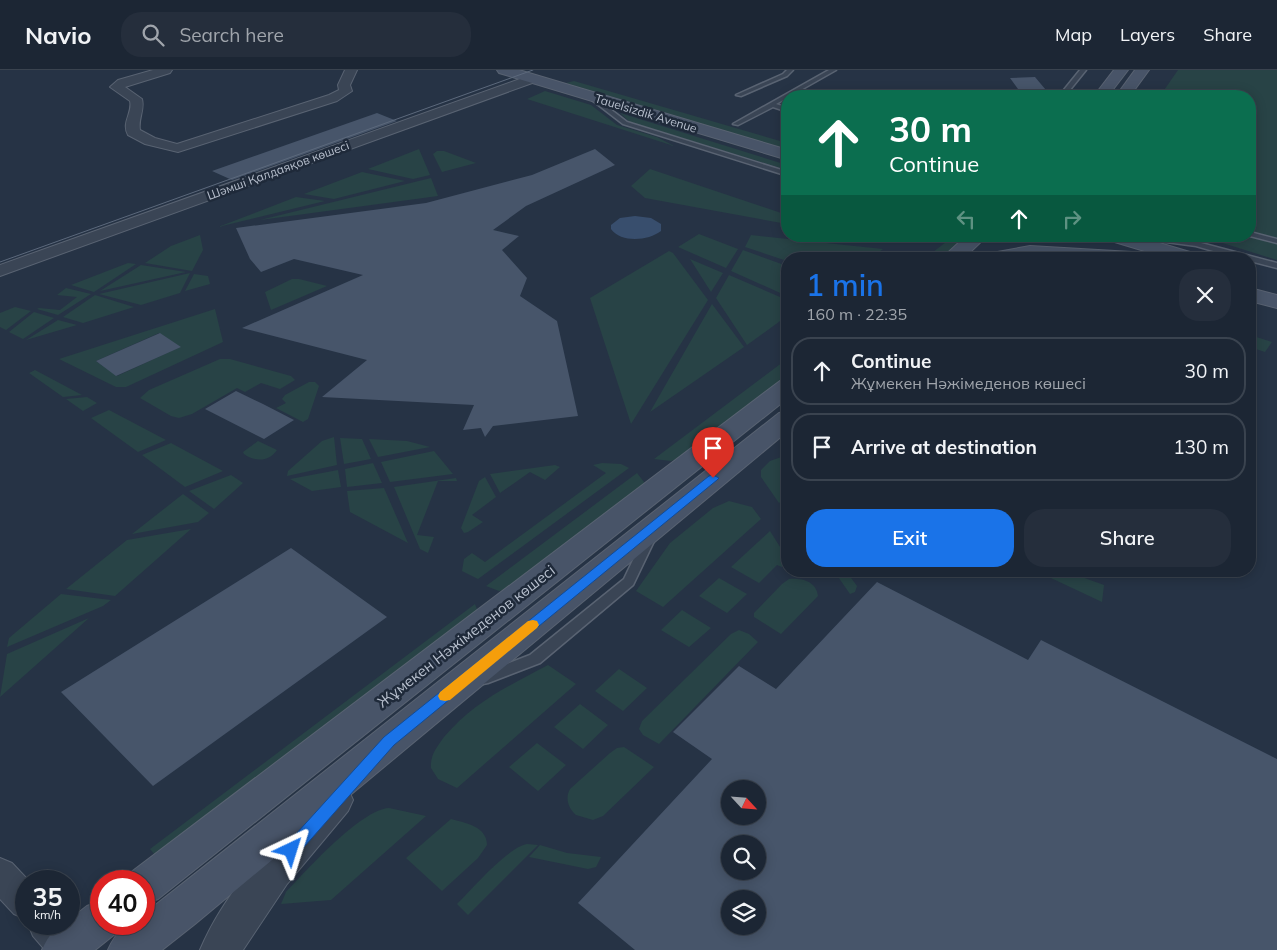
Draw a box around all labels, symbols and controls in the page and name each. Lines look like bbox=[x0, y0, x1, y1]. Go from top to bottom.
search box bbox=[121, 12, 471, 57]
text: Navio bbox=[25, 20, 91, 50]
icon: search bbox=[139, 21, 167, 49]
text: Search here bbox=[179, 23, 284, 47]
text: Map bbox=[1055, 23, 1092, 46]
text: Layers bbox=[1120, 23, 1175, 46]
text: Share bbox=[1203, 23, 1252, 46]
street label: Tauelsizdik Avenue bbox=[593, 90, 699, 136]
text: 30 m bbox=[889, 107, 972, 151]
icon: ahead bbox=[806, 110, 871, 175]
street label: Шәмші Қалдаяқов көшесі bbox=[205, 137, 351, 203]
text: Continue bbox=[889, 150, 979, 178]
icon: left bbox=[952, 205, 980, 233]
icon: ahead bbox=[1005, 205, 1033, 233]
icon: right bbox=[1058, 205, 1086, 233]
text: 1 min bbox=[806, 266, 884, 304]
button: close bbox=[1179, 269, 1231, 321]
text: 160 m · 22:35 bbox=[806, 304, 907, 324]
text: Continue bbox=[851, 349, 931, 373]
icon: ahead bbox=[808, 357, 836, 385]
text: 30 m bbox=[1185, 359, 1229, 383]
text: Жұмекен Нәжімеденов көшесі bbox=[851, 373, 1086, 393]
pin bbox=[692, 427, 734, 478]
icon: arrive bbox=[808, 433, 836, 461]
icon: arrive bbox=[699, 434, 727, 462]
text: Arrive at destination bbox=[851, 435, 1037, 459]
text: 130 m bbox=[1173, 435, 1229, 459]
button: Exit bbox=[806, 509, 1014, 567]
button: Share bbox=[1024, 509, 1231, 567]
street label: Жұмекен Нәжімеденов көшесі bbox=[373, 561, 559, 711]
north arrow bbox=[721, 780, 766, 825]
map controls bbox=[721, 780, 766, 935]
position arrow bbox=[264, 823, 316, 875]
button: search bbox=[721, 835, 766, 880]
speed limit sign: 40 bbox=[90, 870, 155, 935]
text: 35 bbox=[32, 881, 63, 912]
button: layers bbox=[721, 890, 766, 935]
text: km/h bbox=[34, 907, 61, 922]

